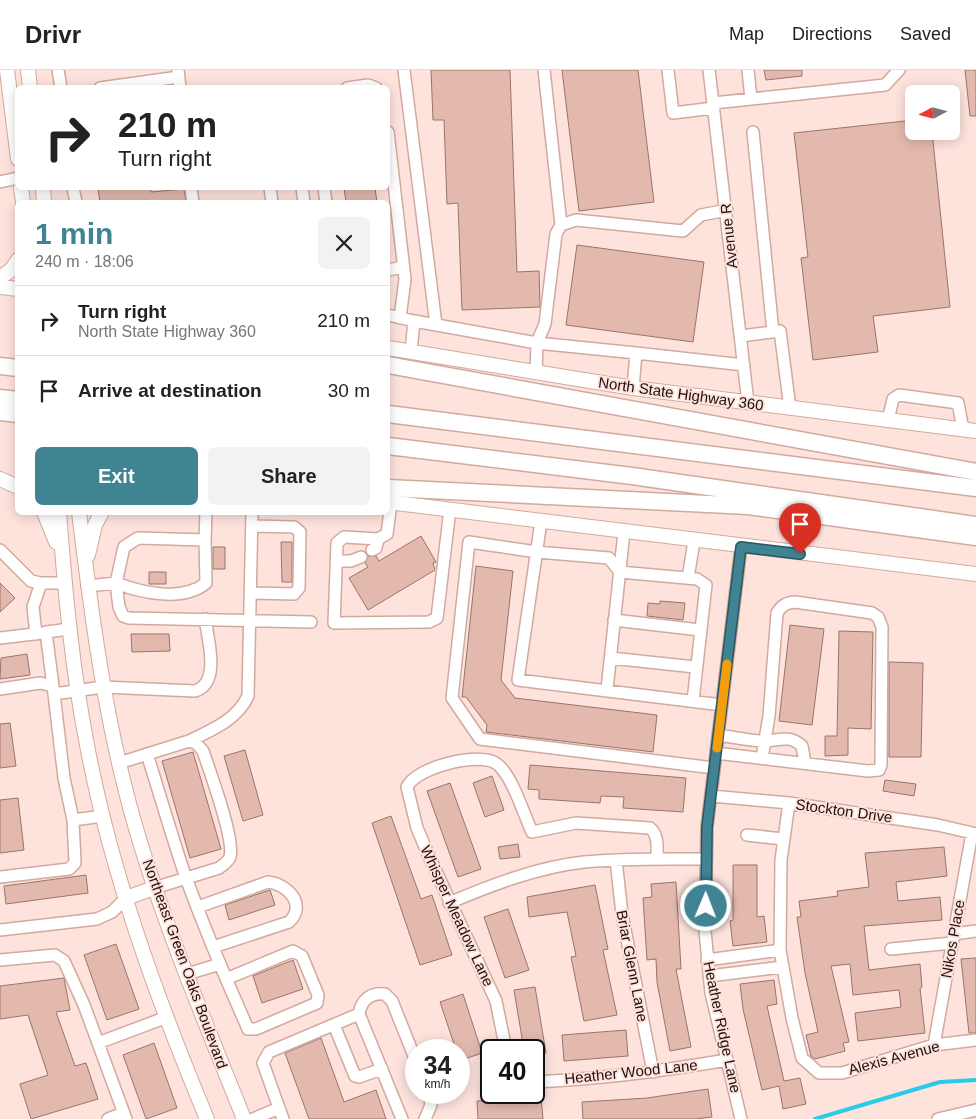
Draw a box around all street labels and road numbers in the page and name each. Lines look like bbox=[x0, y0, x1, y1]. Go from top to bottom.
street label: Avenue R bbox=[717, 202, 740, 270]
street label: North State Highway 360 bbox=[597, 373, 765, 414]
street label: Stockton Drive bbox=[795, 795, 894, 826]
street label: Whisper Meadow Lane bbox=[417, 843, 498, 989]
street label: Northeast Green Oaks Boulevard bbox=[140, 857, 231, 1071]
street label: Nikos Place bbox=[937, 898, 968, 979]
street label: Briar Glenn Lane bbox=[613, 909, 652, 1023]
street label: Heather Ridge Lane bbox=[700, 959, 745, 1094]
street label: Alexis Avenue bbox=[846, 1037, 941, 1078]
street label: Heather Wood Lane bbox=[563, 1056, 698, 1087]

